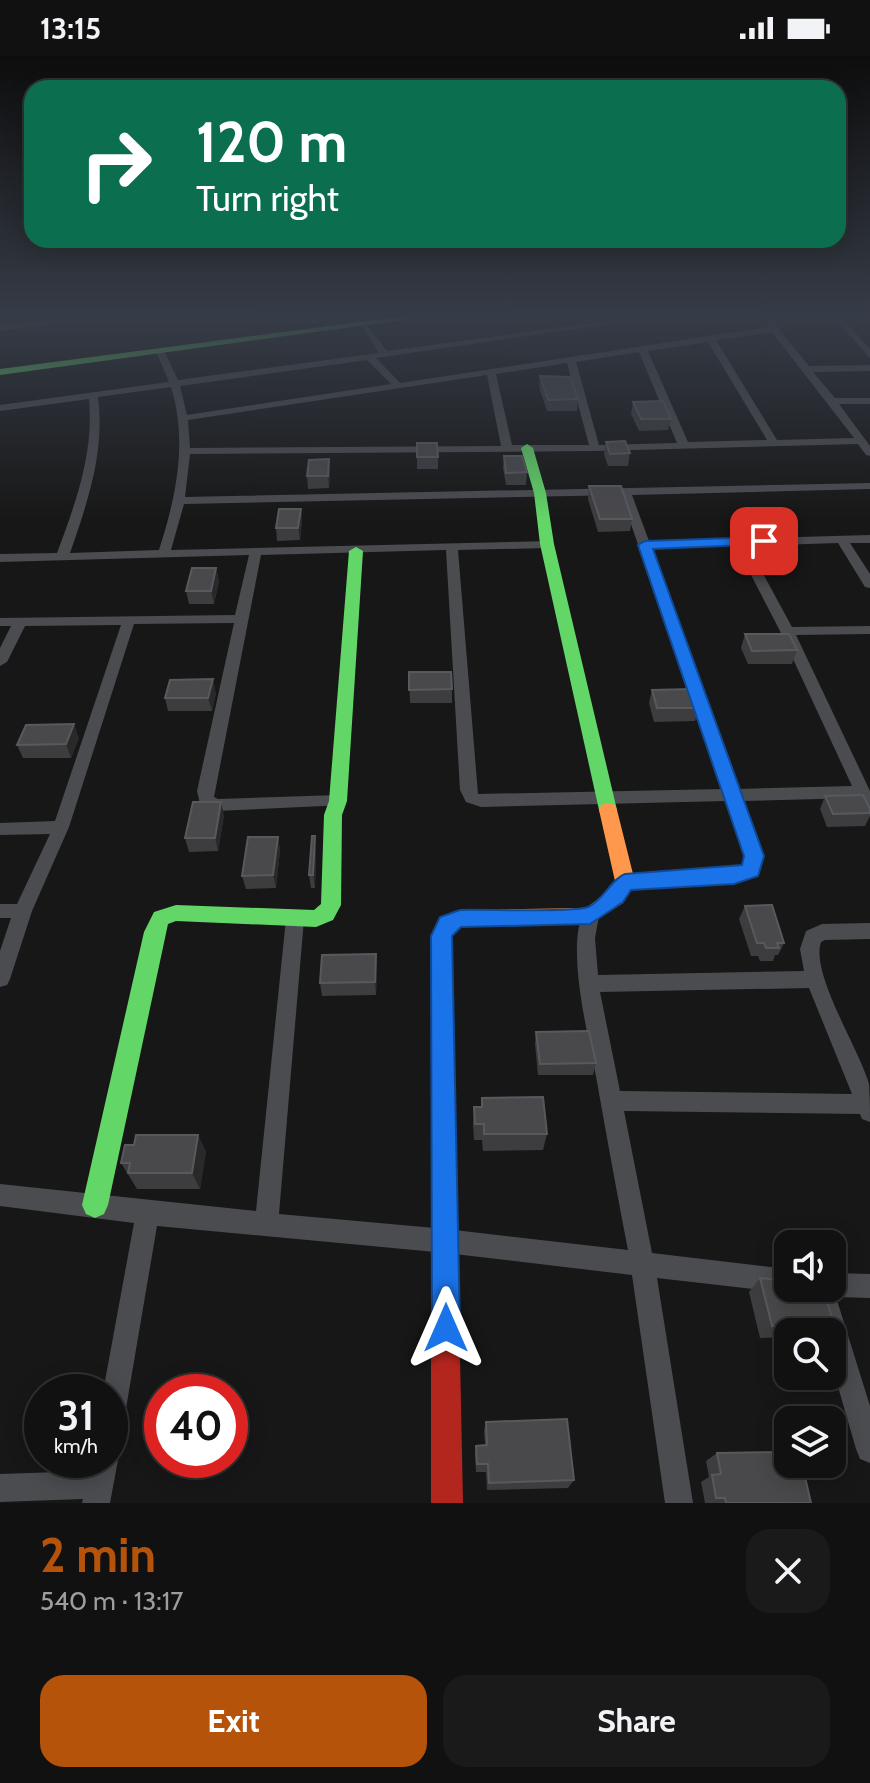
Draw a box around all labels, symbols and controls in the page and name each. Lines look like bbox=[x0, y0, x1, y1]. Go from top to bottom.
text: 13:15 bbox=[40, 10, 101, 47]
text: 120 m bbox=[196, 108, 347, 176]
icon: right bbox=[64, 112, 168, 216]
text: Turn right bbox=[196, 176, 339, 220]
pin bbox=[730, 507, 798, 575]
icon: arrive bbox=[742, 519, 786, 563]
map controls bbox=[774, 1230, 846, 1478]
button: sound bbox=[774, 1230, 846, 1302]
position arrow bbox=[404, 1286, 488, 1370]
button: search bbox=[774, 1318, 846, 1390]
speed limit sign: 40 bbox=[144, 1374, 248, 1478]
text: 31 bbox=[58, 1391, 94, 1440]
button: layers bbox=[774, 1406, 846, 1478]
text: km/h bbox=[54, 1434, 98, 1458]
text: 2 min bbox=[40, 1526, 156, 1584]
button: close bbox=[746, 1529, 830, 1613]
text: 540 m · 13:17 bbox=[40, 1585, 183, 1617]
button: Exit bbox=[40, 1675, 427, 1767]
button: Share bbox=[443, 1675, 830, 1767]

